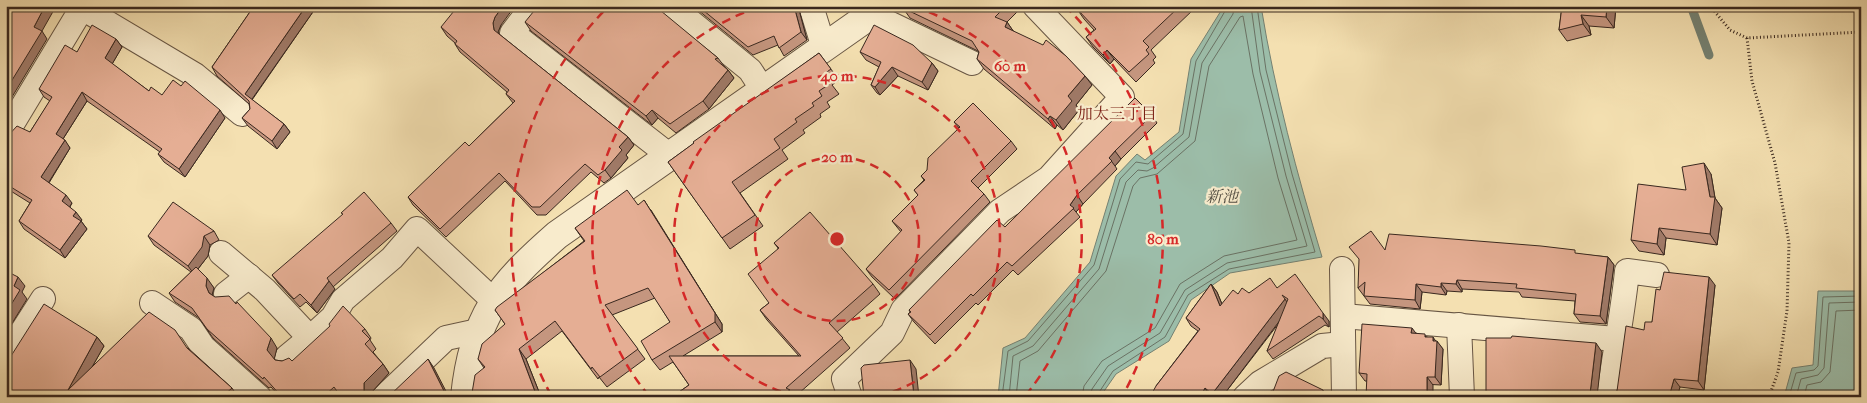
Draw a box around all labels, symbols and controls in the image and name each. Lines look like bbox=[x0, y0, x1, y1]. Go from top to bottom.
text: 60 m bbox=[994, 57, 1027, 75]
text: 40 m bbox=[820, 67, 854, 85]
district label: 加太三丁目 bbox=[1077, 104, 1157, 123]
text: 20 m bbox=[821, 148, 853, 166]
water label: 新池 bbox=[1206, 187, 1240, 206]
centre of rings bbox=[828, 230, 846, 248]
text: 80 m bbox=[1147, 230, 1179, 248]

